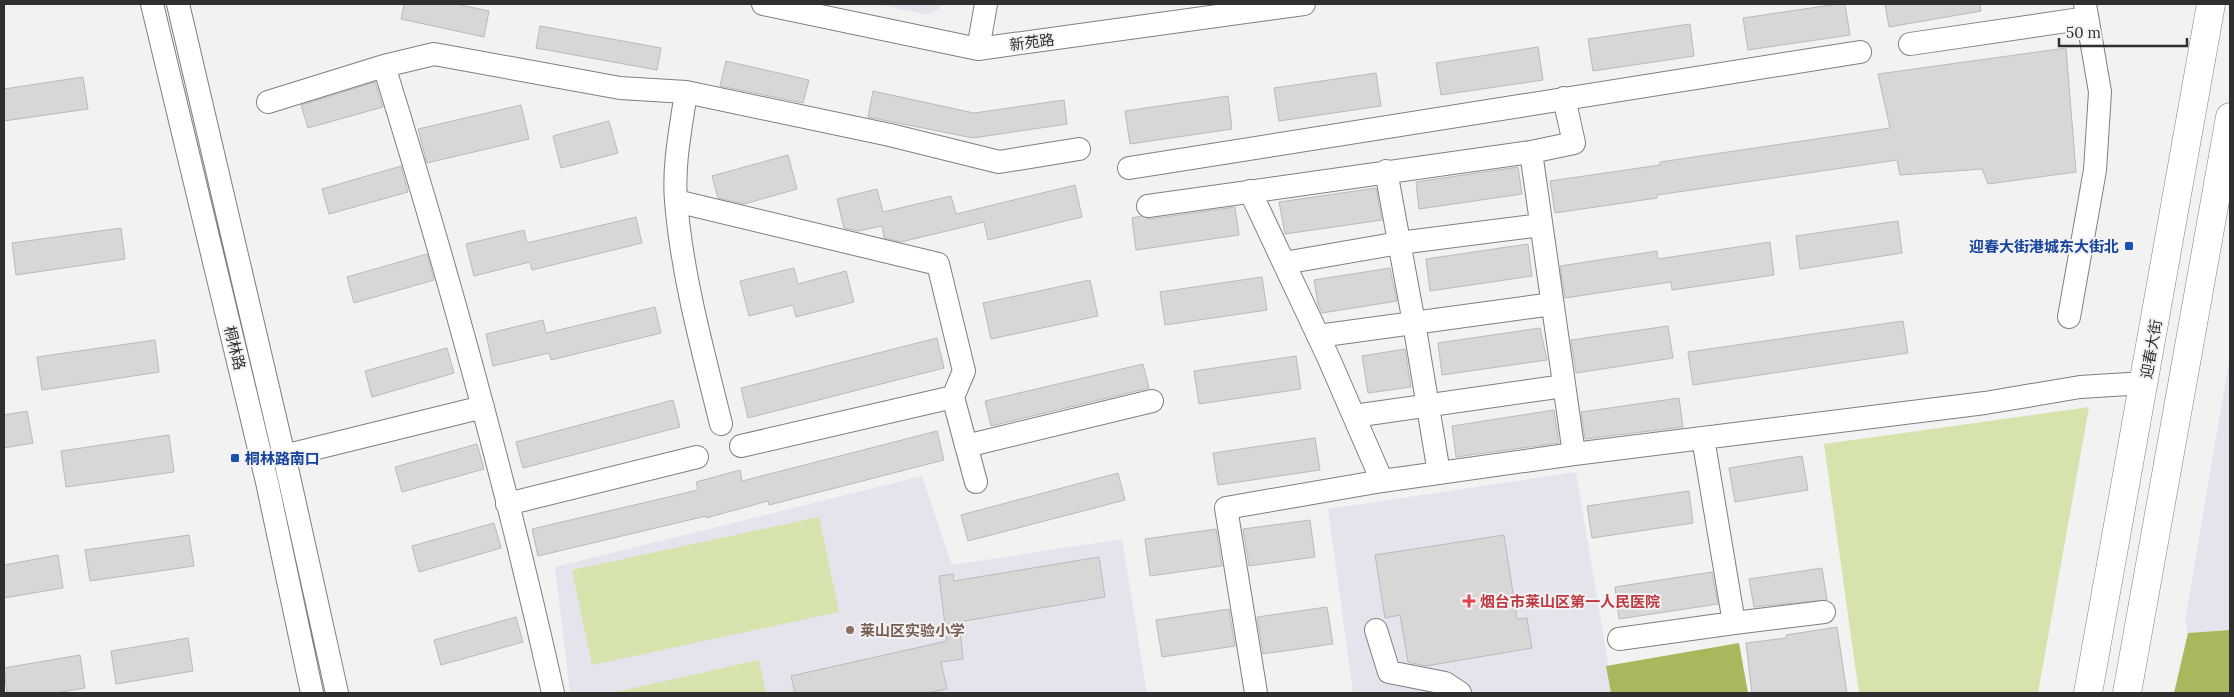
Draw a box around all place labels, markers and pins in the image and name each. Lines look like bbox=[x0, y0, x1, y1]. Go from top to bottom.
place label: 迎春大街港城东大街北 bbox=[1969, 237, 2119, 256]
marker: 迎春大街港城东大街北 bbox=[2123, 240, 2135, 252]
place label: 桐林路南口 bbox=[245, 449, 320, 468]
marker: 桐林路南口 bbox=[229, 452, 241, 464]
place label: 烟台市莱山区第一人民医院 bbox=[1480, 592, 1660, 611]
marker: 烟台市莱山区第一人民医院 bbox=[1462, 594, 1476, 608]
place label: 莱山区实验小学 bbox=[860, 621, 965, 640]
marker: 莱山区实验小学 bbox=[844, 624, 856, 636]

